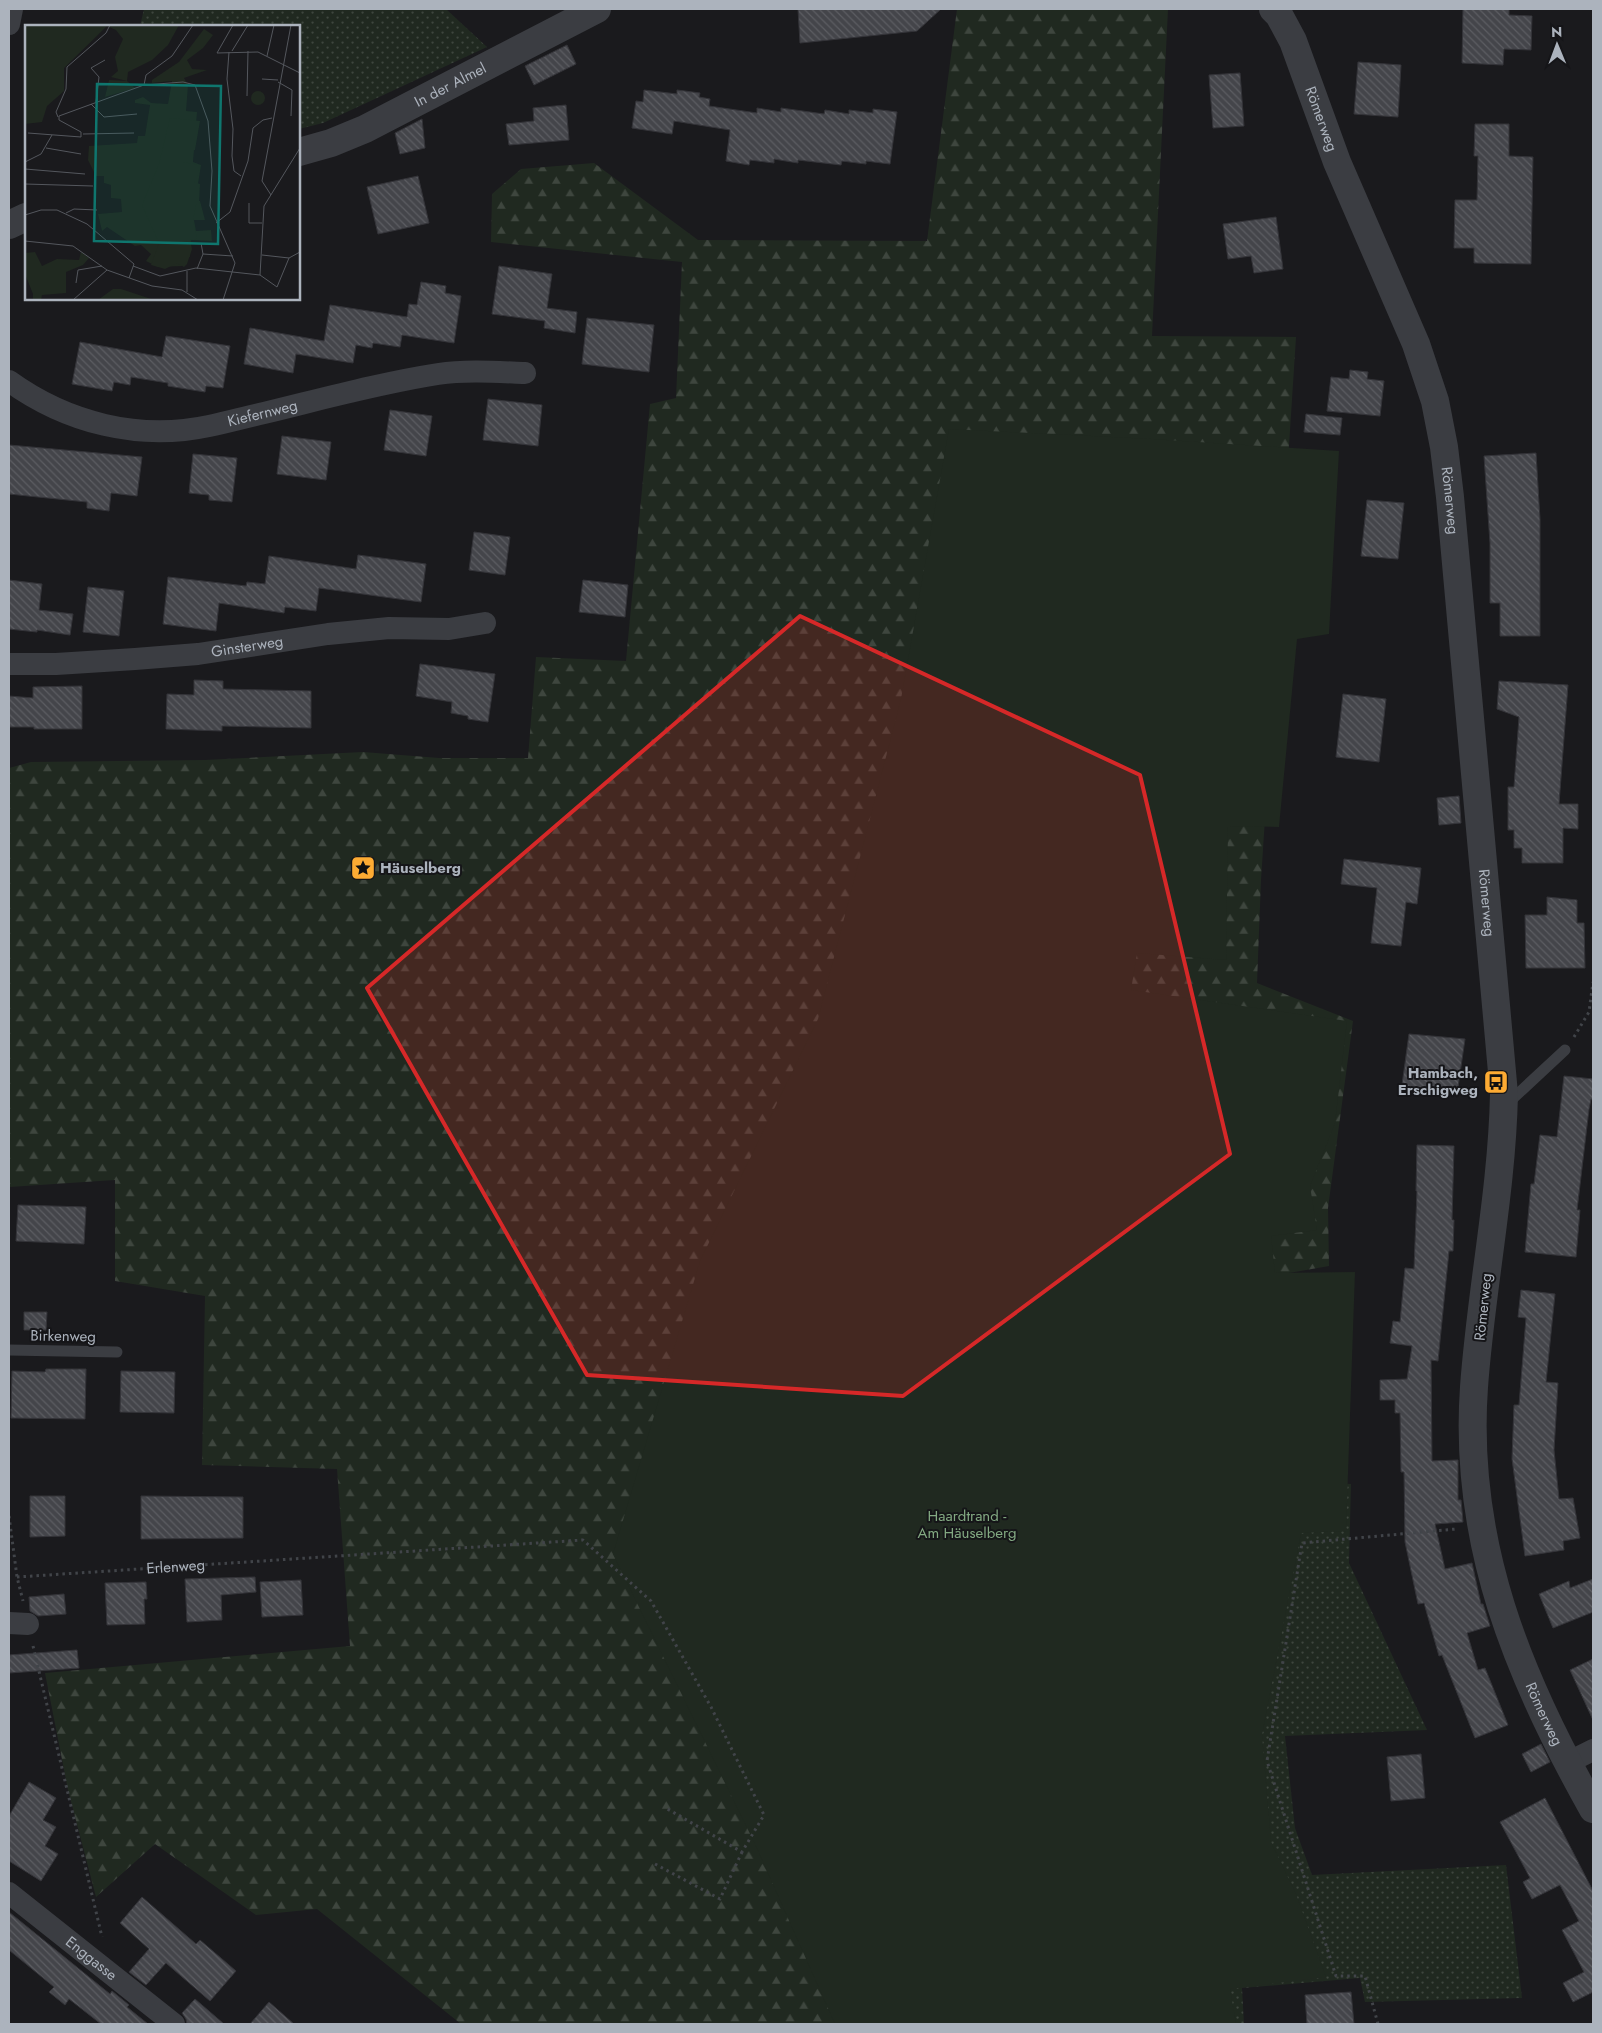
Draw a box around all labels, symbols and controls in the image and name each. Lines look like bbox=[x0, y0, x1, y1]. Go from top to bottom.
north arrow bbox=[1532, 20, 1582, 70]
text: N bbox=[1551, 22, 1563, 42]
inset map bbox=[25, 25, 300, 300]
street label: In der Almel bbox=[410, 57, 490, 113]
street label: Römerweg bbox=[1299, 83, 1343, 155]
street label: Kiefernweg bbox=[225, 394, 300, 432]
street label: Römerweg bbox=[1435, 465, 1464, 535]
street label: Ginsterweg bbox=[209, 630, 285, 663]
place icon: Häuselberg bbox=[350, 855, 376, 881]
place label: Häuselberg bbox=[380, 857, 461, 879]
street label: Römerweg bbox=[1473, 868, 1501, 938]
place label: Hambach, Erschigweg bbox=[1398, 1062, 1478, 1101]
bus stop icon: Hambach, Erschigweg bbox=[1483, 1069, 1509, 1095]
street label: Römerweg bbox=[1469, 1272, 1497, 1342]
street label: Birkenweg bbox=[30, 1324, 96, 1348]
park label: Haardtrand - Am Häuselberg bbox=[918, 1505, 1016, 1544]
street label: Erlenweg bbox=[146, 1554, 206, 1580]
street label: Römerweg bbox=[1520, 1679, 1568, 1750]
street label: Enggasse bbox=[61, 1931, 122, 1986]

